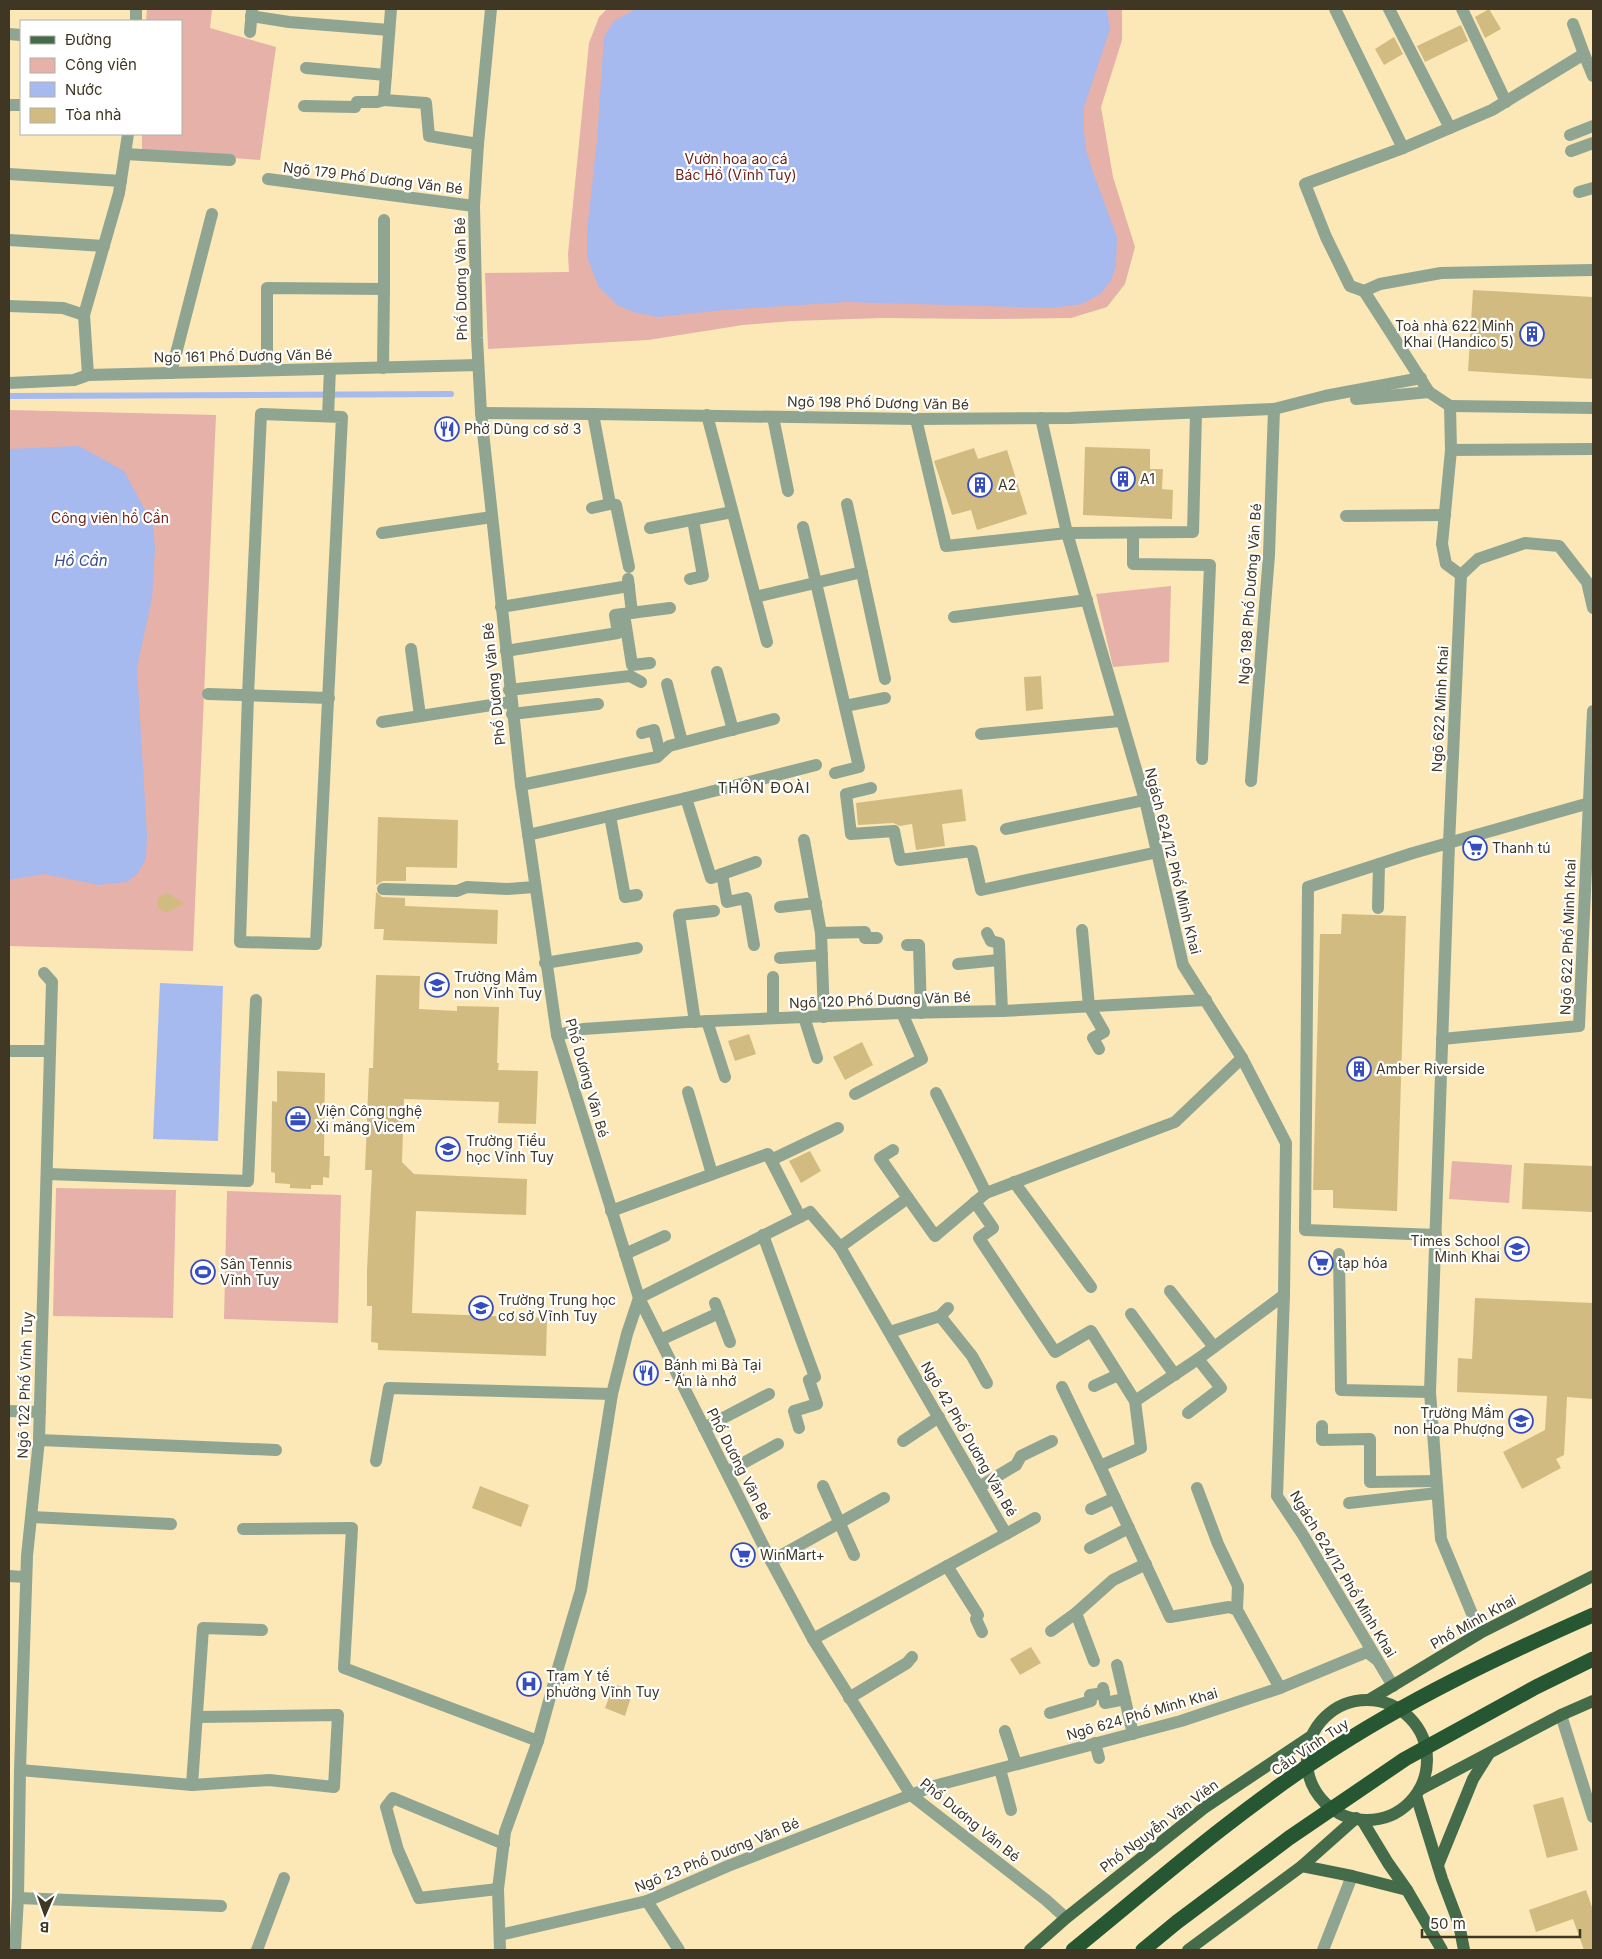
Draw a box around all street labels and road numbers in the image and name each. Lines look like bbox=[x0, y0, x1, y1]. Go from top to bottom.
street label: Ngõ 179 Phố Dương Văn Bé bbox=[282, 158, 464, 197]
street label: Phố Dương Văn Bé bbox=[451, 217, 470, 341]
street label: Ngõ 161 Phố Dương Văn Bé bbox=[153, 345, 333, 366]
street label: Ngõ 198 Phố Dương Văn Bé bbox=[787, 392, 969, 413]
street label: Ngõ 198 Phố Dương Văn Bé bbox=[1235, 503, 1264, 685]
street label: Phố Dương Văn Bé bbox=[479, 622, 508, 746]
street label: Ngõ 622 Minh Khai bbox=[1428, 645, 1451, 773]
street label: Ngách 624/12 Phố Minh Khai bbox=[1142, 766, 1205, 956]
street label: Ngõ 622 Phố Minh Khai bbox=[1556, 859, 1579, 1015]
street label: Ngõ 120 Phố Dương Văn Bé bbox=[789, 988, 971, 1011]
street label: Phố Dương Văn Bé bbox=[562, 1016, 613, 1139]
street label: Ngõ 122 Phố Vĩnh Tuy bbox=[13, 1311, 36, 1459]
street label: Ngõ 42 Phố Dương Văn Bé bbox=[918, 1358, 1021, 1519]
street label: Phố Dương Văn Bé bbox=[704, 1405, 775, 1523]
street label: Ngách 624/12 Phố Minh Khai bbox=[1287, 1487, 1400, 1660]
street label: Phố Minh Khai bbox=[1427, 1591, 1518, 1652]
street label: Ngõ 624 Phố Minh Khai bbox=[1064, 1684, 1219, 1743]
street label: Cầu Vĩnh Tuy bbox=[1268, 1714, 1352, 1779]
street label: Phố Dương Văn Bé bbox=[917, 1774, 1024, 1865]
street label: Phố Nguyễn Văn Viên bbox=[1096, 1776, 1221, 1876]
street label: Ngõ 23 Phố Dương Văn Bé bbox=[632, 1814, 802, 1895]

